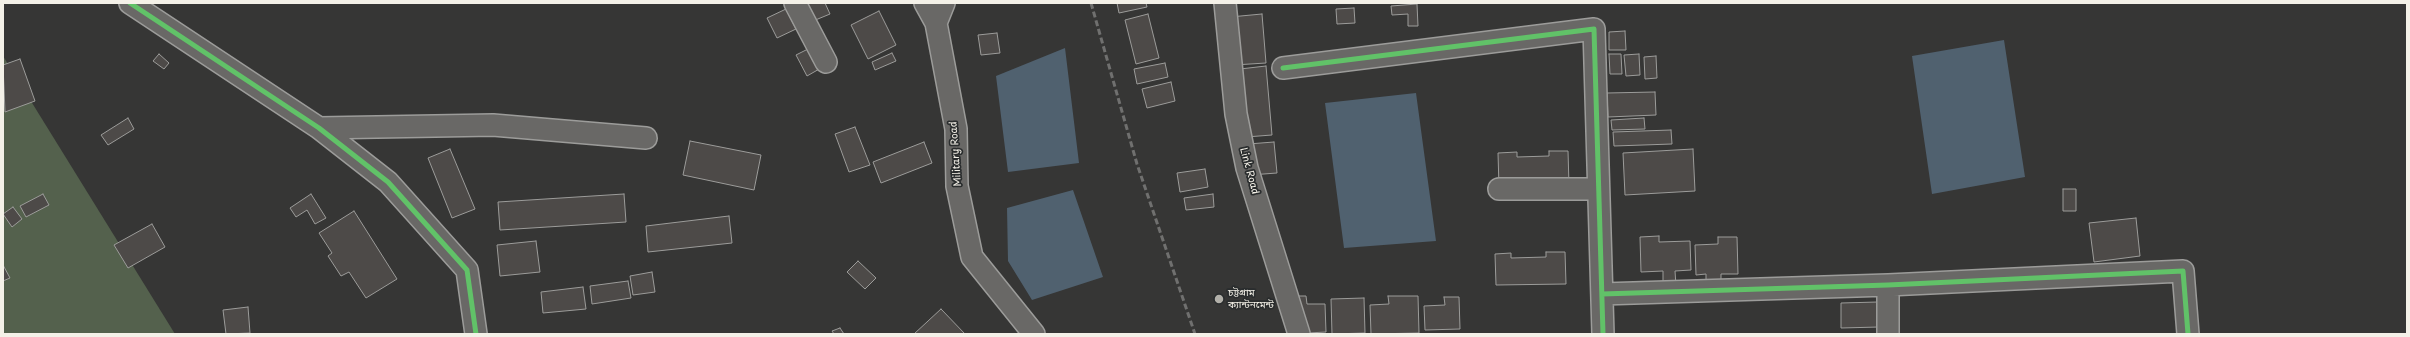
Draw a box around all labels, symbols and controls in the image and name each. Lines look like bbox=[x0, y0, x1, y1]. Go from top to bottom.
street label: Military Road bbox=[948, 121, 964, 187]
street label: Link Road bbox=[1237, 146, 1261, 196]
place label: চট্টগ্রাম ক্যান্টনমেন্ট bbox=[1228, 287, 1274, 310]
marker: চট্টগ্রাম ক্যান্টনমেন্ট bbox=[1213, 293, 1225, 305]

